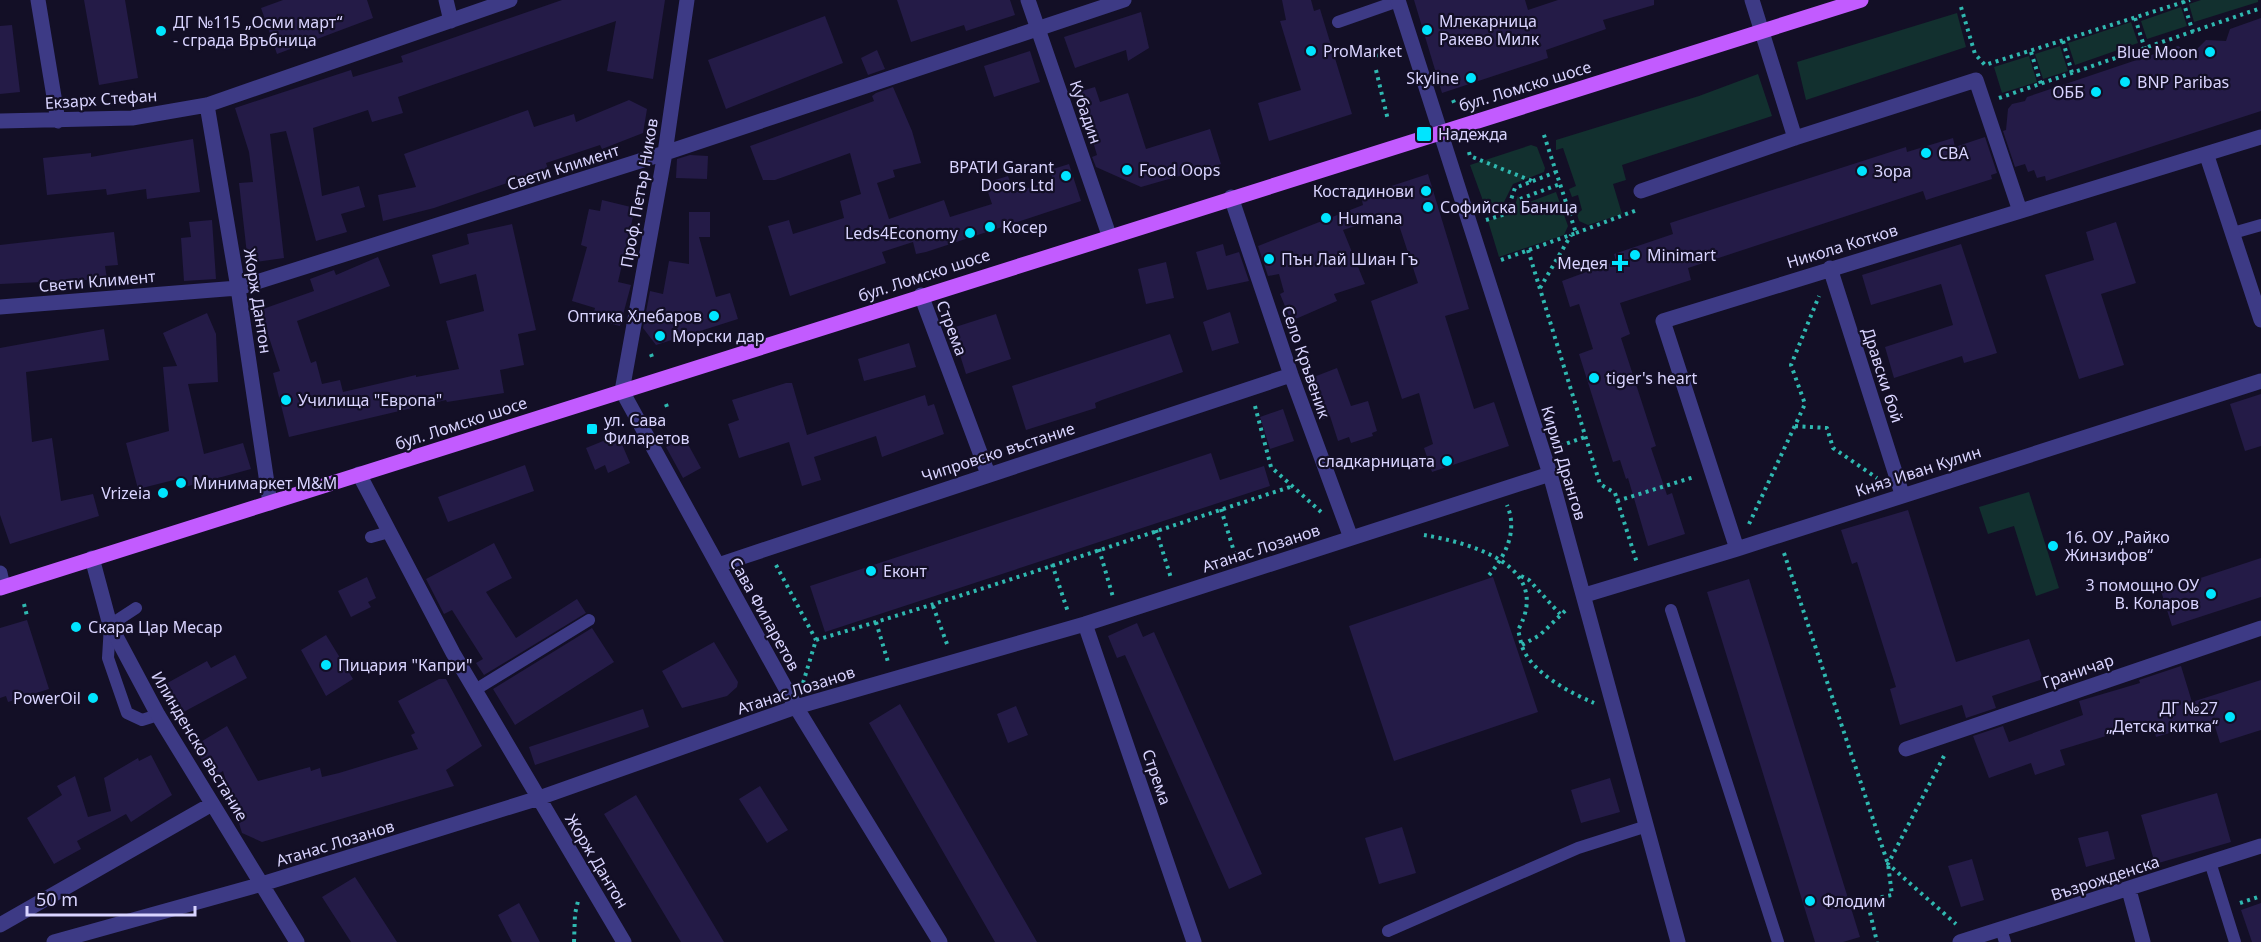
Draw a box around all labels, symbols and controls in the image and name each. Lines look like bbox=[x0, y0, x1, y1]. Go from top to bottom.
place label: Млекарница Ракево Милк bbox=[1439, 10, 1540, 50]
place label: ДГ №115 „Осми март“ - сграда Връбница bbox=[173, 11, 343, 51]
marker: Млекарница Ракево Милк bbox=[1420, 23, 1434, 37]
marker: ДГ №115 „Осми март“ - сграда Връбница bbox=[154, 24, 168, 38]
place label: ProMarket bbox=[1323, 40, 1402, 62]
place label: Blue Moon bbox=[2117, 41, 2198, 63]
marker: ProMarket bbox=[1304, 44, 1318, 58]
marker: Blue Moon bbox=[2203, 45, 2217, 59]
street label: бул. Ломско шосе bbox=[1456, 55, 1594, 117]
place label: Skyline bbox=[1406, 67, 1459, 89]
marker: Skyline bbox=[1464, 71, 1478, 85]
place label: BNP Paribas bbox=[2137, 71, 2229, 93]
marker: BNP Paribas bbox=[2118, 75, 2132, 89]
street label: Кубадин bbox=[1065, 77, 1107, 147]
place label: ОББ bbox=[2052, 81, 2084, 103]
street label: Екзарх Стефан bbox=[44, 84, 158, 114]
marker: ОББ bbox=[2089, 85, 2103, 99]
street label: Проф. Петър Ников bbox=[615, 117, 663, 269]
place label: Надежда bbox=[1438, 123, 1508, 145]
marker: Надежда bbox=[1415, 125, 1433, 143]
street label: Свети Климент bbox=[504, 138, 623, 196]
place label: CBA bbox=[1938, 142, 1970, 164]
marker: CBA bbox=[1919, 146, 1933, 160]
place label: ВРАТИ Garant Doors Ltd bbox=[949, 156, 1054, 196]
place label: Food Oops bbox=[1139, 159, 1220, 181]
place label: Зора bbox=[1874, 160, 1911, 182]
marker: Food Oops bbox=[1120, 163, 1134, 177]
marker: Зора bbox=[1855, 164, 1869, 178]
marker: ВРАТИ Garant Doors Ltd bbox=[1059, 169, 1073, 183]
place label: Костадинови bbox=[1313, 180, 1414, 202]
marker: Костадинови bbox=[1419, 184, 1433, 198]
place label: Софийска Баница bbox=[1440, 196, 1578, 218]
marker: Софийска Баница bbox=[1421, 200, 1435, 214]
place label: Humana bbox=[1338, 207, 1403, 229]
marker: Humana bbox=[1319, 211, 1333, 225]
place label: Косер bbox=[1002, 216, 1047, 238]
street label: Никола Котков bbox=[1784, 219, 1900, 273]
marker: Косер bbox=[983, 220, 997, 234]
place label: Leds4Economy bbox=[845, 222, 959, 244]
marker: Leds4Economy bbox=[963, 226, 977, 240]
street label: бул. Ломско шосе bbox=[855, 243, 993, 307]
place label: Minimart bbox=[1647, 244, 1716, 266]
street label: Жорж Дантон bbox=[239, 247, 277, 355]
place label: Пън Лай Шиан Гъ bbox=[1281, 248, 1418, 270]
marker: Minimart bbox=[1628, 248, 1642, 262]
marker: Пън Лай Шиан Гъ bbox=[1262, 252, 1276, 266]
place label: Медея bbox=[1557, 252, 1608, 274]
marker: Медея bbox=[1613, 256, 1627, 270]
street label: Свети Климент bbox=[38, 265, 157, 297]
street label: Стрема bbox=[931, 297, 973, 359]
street label: Село Кръвеник bbox=[1276, 303, 1336, 422]
place label: Оптика Хлебаров bbox=[567, 305, 702, 327]
marker: Оптика Хлебаров bbox=[707, 309, 721, 323]
place label: Морски дар bbox=[672, 325, 765, 347]
street label: Дравски бой bbox=[1857, 325, 1909, 425]
marker: Морски дар bbox=[653, 329, 667, 343]
place label: tiger's heart bbox=[1606, 367, 1697, 389]
marker: tiger's heart bbox=[1587, 371, 1601, 385]
place label: Училища "Европа" bbox=[298, 389, 442, 411]
street label: бул. Ломско шосе bbox=[392, 391, 530, 455]
marker: Училища "Европа" bbox=[279, 393, 293, 407]
street label: Кирил Дрангов bbox=[1536, 403, 1592, 523]
place label: ул. Сава Филаретов bbox=[604, 409, 690, 449]
street label: Чипровско въстание bbox=[919, 417, 1078, 487]
marker: ул. Сава Филаретов bbox=[585, 422, 599, 436]
street label: Княз Иван Кулин bbox=[1852, 440, 1984, 502]
place label: сладкарницата bbox=[1318, 450, 1435, 472]
marker: сладкарницата bbox=[1440, 454, 1454, 468]
place label: Минимаркет М&М bbox=[193, 472, 337, 494]
marker: Минимаркет М&М bbox=[174, 476, 188, 490]
place label: Vrizeia bbox=[101, 482, 151, 504]
marker: Vrizeia bbox=[156, 486, 170, 500]
street label: Атанас Лозанов bbox=[1199, 519, 1323, 577]
place label: 16. ОУ „Райко Жинзифов“ bbox=[2065, 526, 2170, 566]
marker: 16. ОУ „Райко Жинзифов“ bbox=[2046, 539, 2060, 553]
street label: Сава Филаретов bbox=[725, 553, 805, 675]
place label: Еконт bbox=[883, 560, 927, 582]
marker: Еконт bbox=[864, 564, 878, 578]
place label: 3 помощно ОУ В. Коларов bbox=[2085, 574, 2199, 614]
marker: 3 помощно ОУ В. Коларов bbox=[2204, 587, 2218, 601]
place label: Скара Цар Месар bbox=[88, 616, 223, 638]
marker: Скара Цар Месар bbox=[69, 620, 83, 634]
street label: Граничар bbox=[2039, 649, 2117, 693]
place label: Пицария "Капри" bbox=[338, 654, 473, 676]
marker: Пицария "Капри" bbox=[319, 658, 333, 672]
street label: Атанас Лозанов bbox=[734, 661, 858, 719]
street label: Илинденско въстание bbox=[147, 667, 254, 825]
place label: PowerOil bbox=[13, 687, 81, 709]
marker: PowerOil bbox=[86, 691, 100, 705]
place label: ДГ №27 „Детска китка“ bbox=[2106, 697, 2218, 737]
marker: ДГ №27 „Детска китка“ bbox=[2223, 710, 2237, 724]
street label: Стрема bbox=[1137, 746, 1177, 808]
street label: Жорж Дантон bbox=[560, 810, 634, 912]
street label: Атанас Лозанов bbox=[273, 815, 397, 871]
street label: Възрожденска bbox=[2048, 850, 2162, 906]
scale bar bbox=[27, 879, 195, 917]
text: 50 m bbox=[36, 887, 78, 911]
place label: Флодим bbox=[1822, 890, 1886, 912]
marker: Флодим bbox=[1803, 894, 1817, 908]

